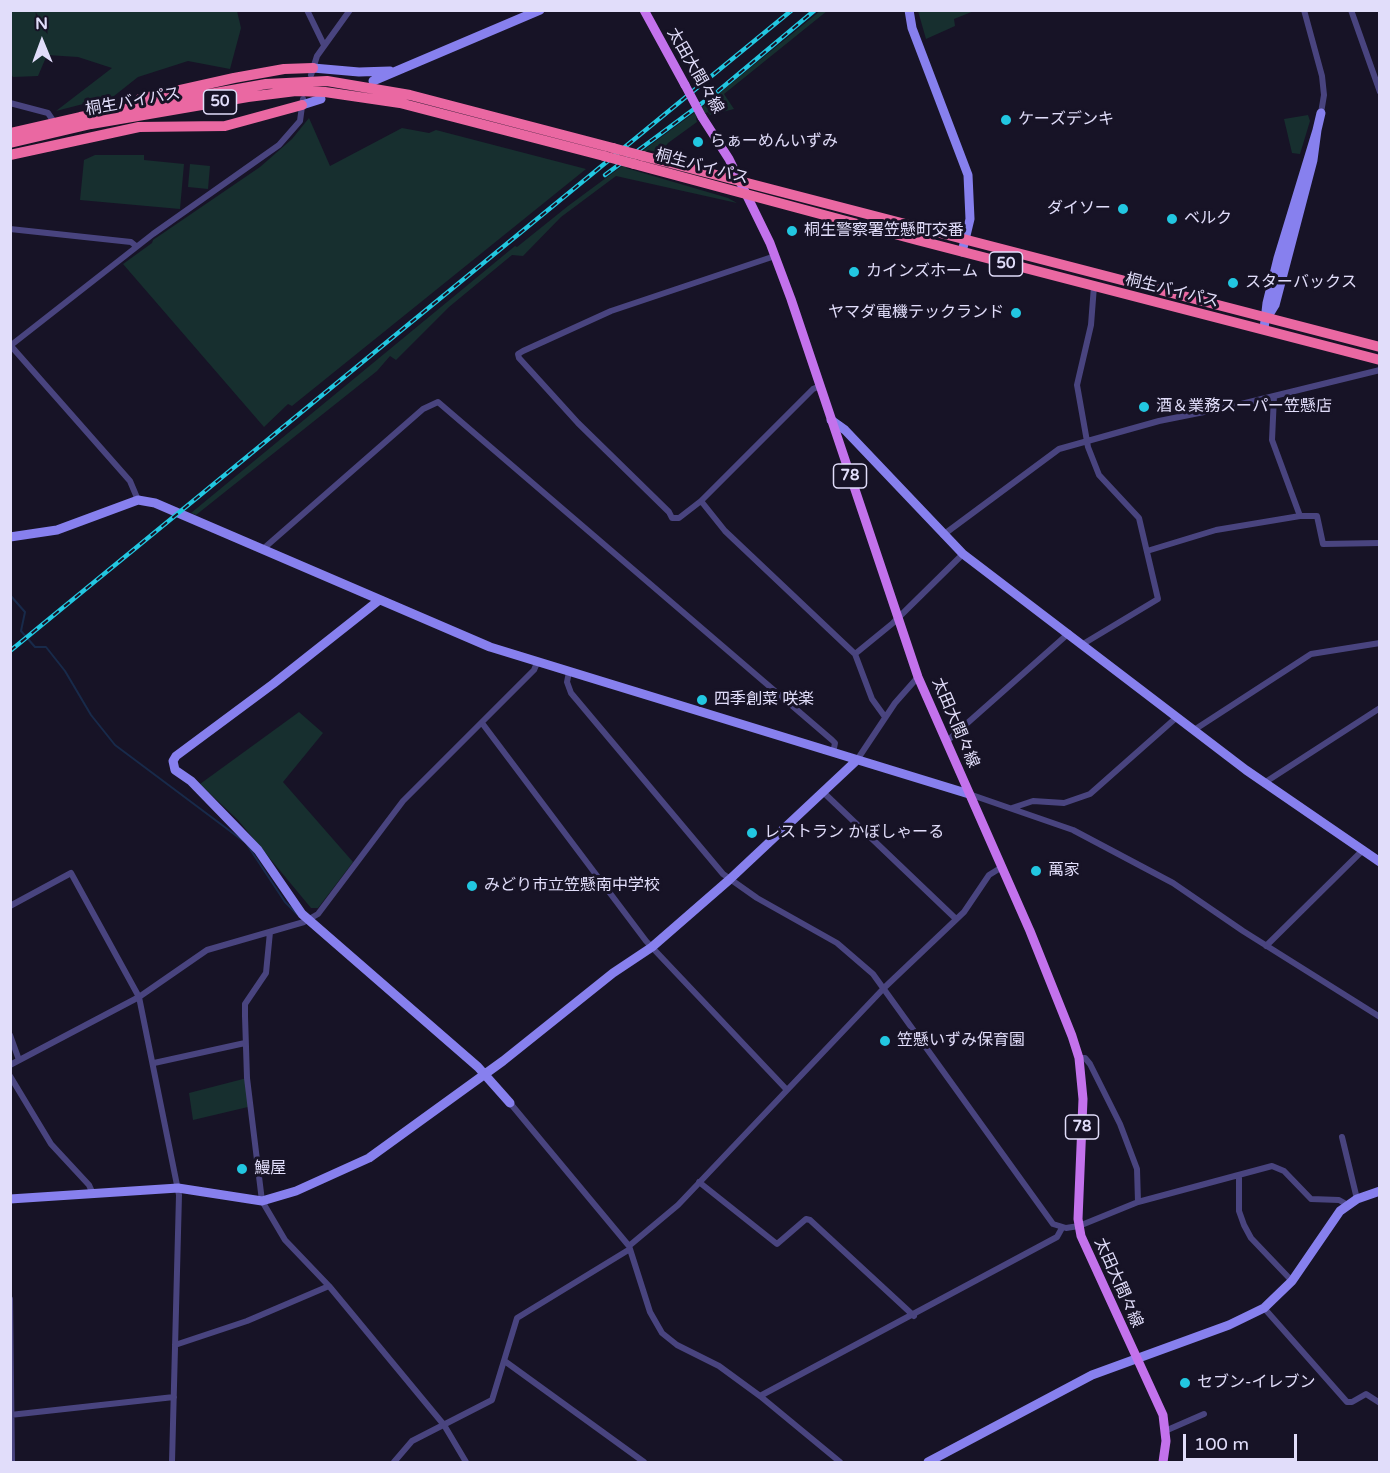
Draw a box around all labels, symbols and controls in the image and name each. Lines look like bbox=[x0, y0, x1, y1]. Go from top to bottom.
north arrow bbox=[12, 12, 72, 72]
text: N bbox=[35, 14, 48, 34]
street label: 太田大間々線 bbox=[663, 25, 727, 117]
street label: 桐生バイパス bbox=[84, 84, 182, 120]
road number: 50 bbox=[204, 90, 236, 114]
place label: ケーズデンキ bbox=[1018, 110, 1114, 130]
marker: ケーズデンキ bbox=[999, 113, 1013, 127]
place label: らぁーめんいずみ bbox=[710, 132, 838, 152]
marker: らぁーめんいずみ bbox=[691, 135, 705, 149]
street label: 桐生バイパス bbox=[653, 145, 751, 189]
place label: ダイソー bbox=[1047, 199, 1111, 219]
marker: ダイソー bbox=[1116, 202, 1130, 216]
place label: ベルク bbox=[1184, 209, 1232, 229]
marker: ベルク bbox=[1165, 212, 1179, 226]
place label: 桐生警察署笠懸町交番 bbox=[804, 221, 964, 241]
marker: 桐生警察署笠懸町交番 bbox=[785, 224, 799, 238]
road number: 50 bbox=[990, 252, 1022, 276]
place label: カインズホーム bbox=[866, 262, 978, 282]
marker: カインズホーム bbox=[847, 265, 861, 279]
street label: 桐生バイパス bbox=[1123, 270, 1221, 312]
place label: スターバックス bbox=[1245, 273, 1357, 293]
marker: スターバックス bbox=[1226, 276, 1240, 290]
place label: ヤマダ電機テックランド bbox=[828, 303, 1004, 323]
marker: ヤマダ電機テックランド bbox=[1009, 306, 1023, 320]
place label: 酒＆業務スーパー笠懸店 bbox=[1156, 397, 1332, 417]
marker: 酒＆業務スーパー笠懸店 bbox=[1137, 400, 1151, 414]
road number: 78 bbox=[834, 464, 866, 488]
street label: 太田大間々線 bbox=[927, 675, 983, 771]
place label: 四季創菜 咲楽 bbox=[714, 690, 814, 710]
marker: 四季創菜 咲楽 bbox=[695, 693, 709, 707]
place label: レストラン かぼしゃーる bbox=[764, 823, 944, 843]
marker: レストラン かぼしゃーる bbox=[745, 826, 759, 840]
place label: 萬家 bbox=[1048, 861, 1080, 881]
marker: 萬家 bbox=[1029, 864, 1043, 878]
place label: みどり市立笠懸南中学校 bbox=[484, 876, 660, 896]
marker: みどり市立笠懸南中学校 bbox=[465, 879, 479, 893]
place label: 笠懸いずみ保育園 bbox=[897, 1031, 1025, 1051]
marker: 笠懸いずみ保育園 bbox=[878, 1034, 892, 1048]
road number: 78 bbox=[1066, 1115, 1098, 1139]
place label: 鰻屋 bbox=[254, 1159, 286, 1179]
marker: 鰻屋 bbox=[235, 1162, 249, 1176]
street label: 太田大間々線 bbox=[1090, 1235, 1146, 1331]
place label: セブン-イレブン bbox=[1197, 1373, 1316, 1393]
marker: セブン-イレブン bbox=[1178, 1376, 1192, 1390]
scale bar bbox=[1186, 1422, 1300, 1460]
text: 100 m bbox=[1194, 1433, 1249, 1455]

